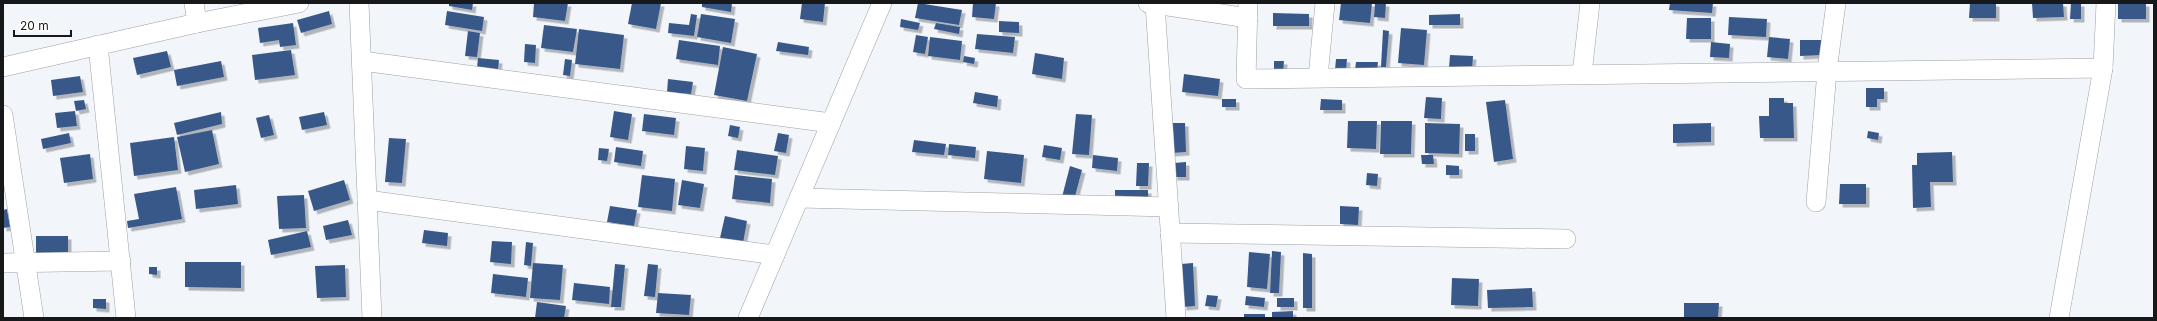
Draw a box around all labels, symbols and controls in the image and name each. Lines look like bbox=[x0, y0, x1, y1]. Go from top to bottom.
scale bar bbox=[14, 12, 71, 38]
text: 20 m bbox=[20, 18, 49, 33]

